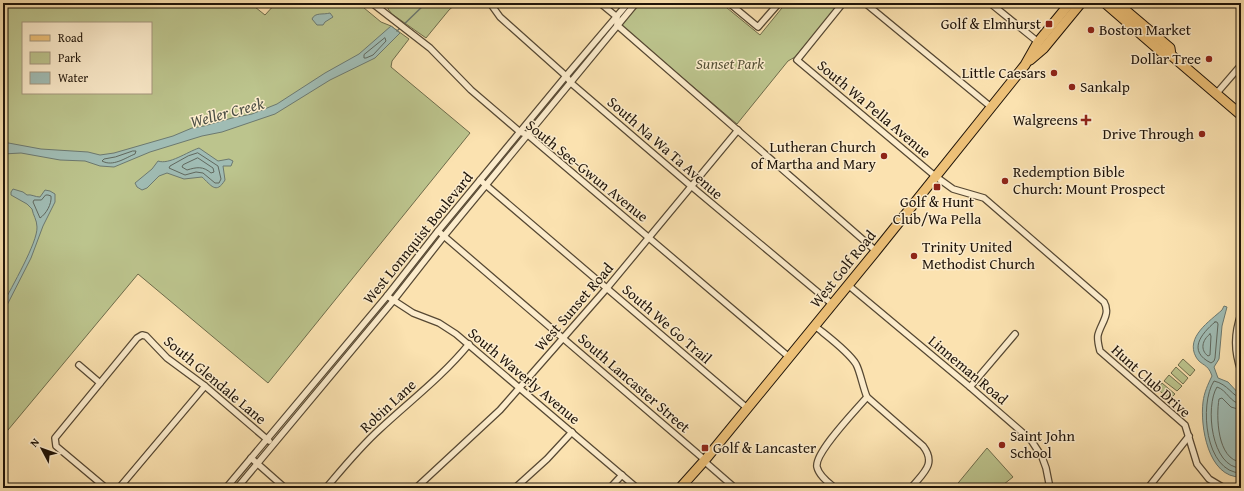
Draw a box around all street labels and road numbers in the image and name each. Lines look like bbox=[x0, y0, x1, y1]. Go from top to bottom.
street label: South Wa Pella Avenue bbox=[813, 55, 936, 163]
street label: South Na Wa Ta Avenue bbox=[603, 91, 728, 204]
street label: South See-Gwun Avenue bbox=[522, 115, 653, 227]
street label: West Lonnquist Boulevard bbox=[358, 167, 477, 308]
street label: West Golf Road bbox=[805, 226, 880, 312]
street label: West Sunset Road bbox=[529, 258, 618, 355]
street label: South We Go Trail bbox=[618, 279, 717, 368]
street label: South Waverly Avenue bbox=[464, 322, 585, 429]
street label: South Lancaster Street bbox=[574, 328, 695, 438]
street label: South Glendale Lane bbox=[159, 330, 271, 429]
street label: Linneman Road bbox=[924, 330, 1013, 409]
street label: Hunt Club Drive bbox=[1107, 339, 1196, 422]
street label: Robin Lane bbox=[355, 374, 420, 437]

